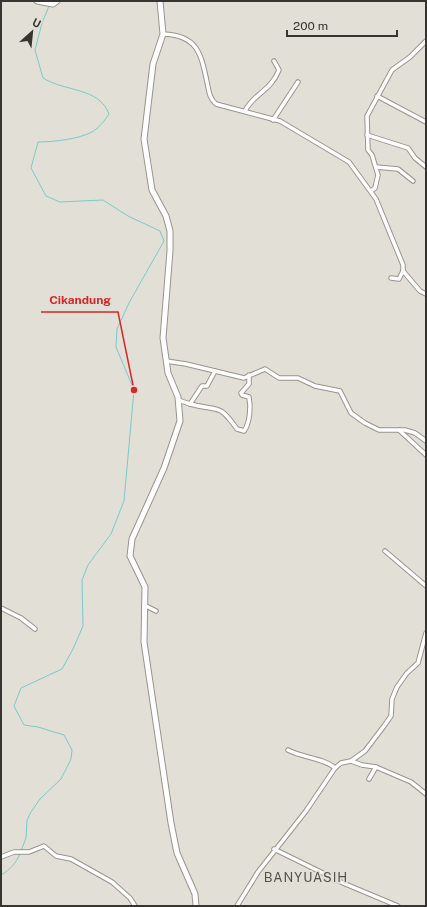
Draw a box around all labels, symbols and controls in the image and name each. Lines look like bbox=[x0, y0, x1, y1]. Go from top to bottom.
north arrow bbox=[12, 12, 52, 52]
scale bar bbox=[287, 12, 397, 38]
text: U bbox=[30, 16, 43, 30]
text: 200 m bbox=[293, 19, 328, 33]
callout: Cikandung bbox=[41, 288, 118, 312]
text: Cikandung bbox=[49, 293, 111, 307]
district label: BANYUASIH bbox=[264, 870, 348, 885]

